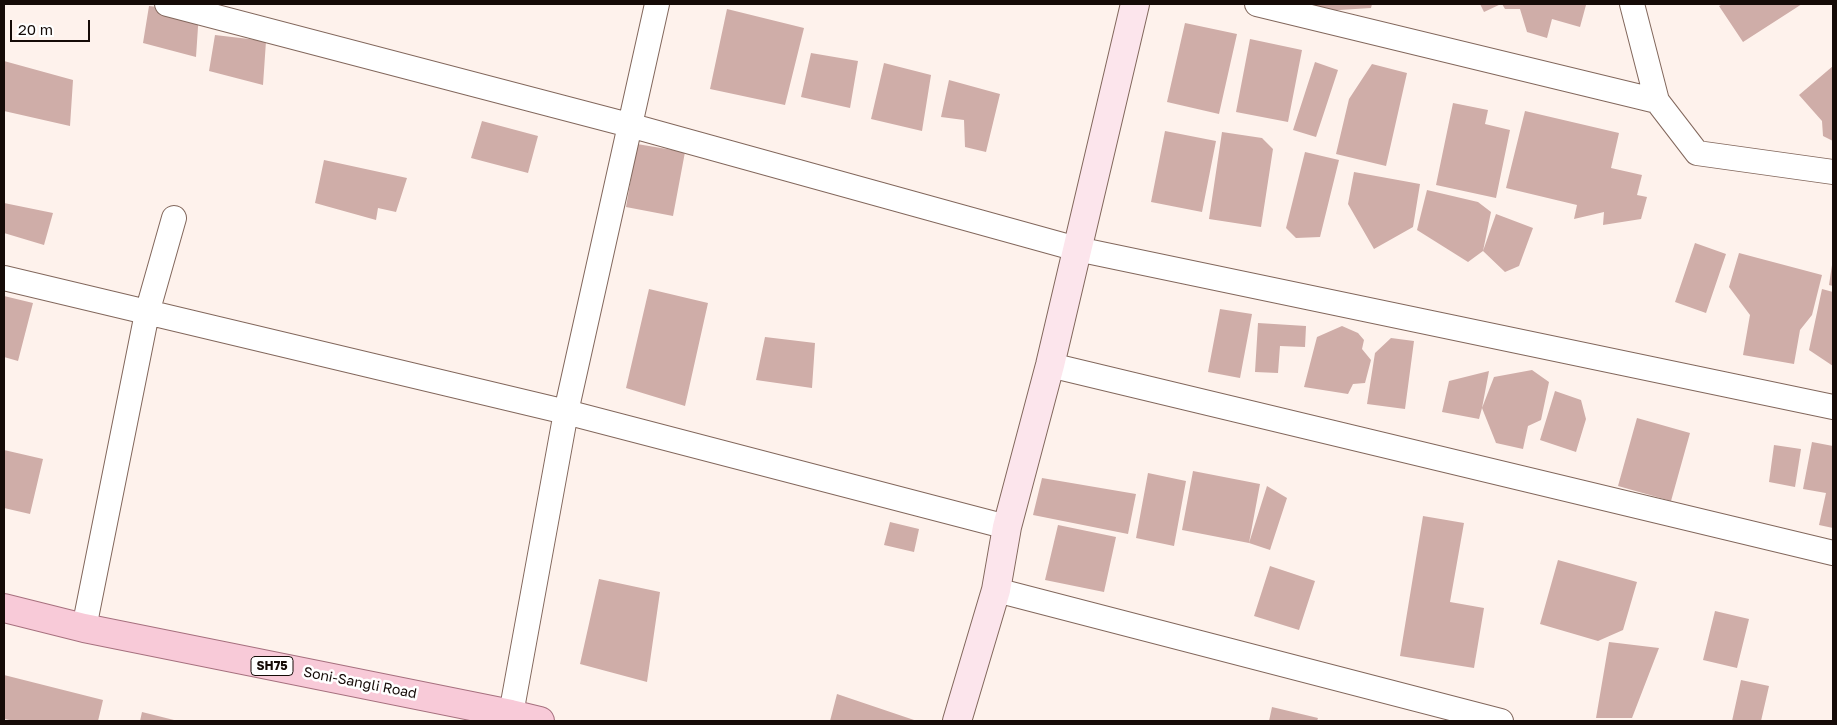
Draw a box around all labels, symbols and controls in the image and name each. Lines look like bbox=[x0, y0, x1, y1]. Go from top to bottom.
scale bar bbox=[12, 10, 92, 42]
text: 20 m bbox=[18, 20, 53, 38]
road number: SH75 bbox=[251, 656, 293, 676]
street label: Soni-Sangli Road bbox=[302, 664, 418, 702]

